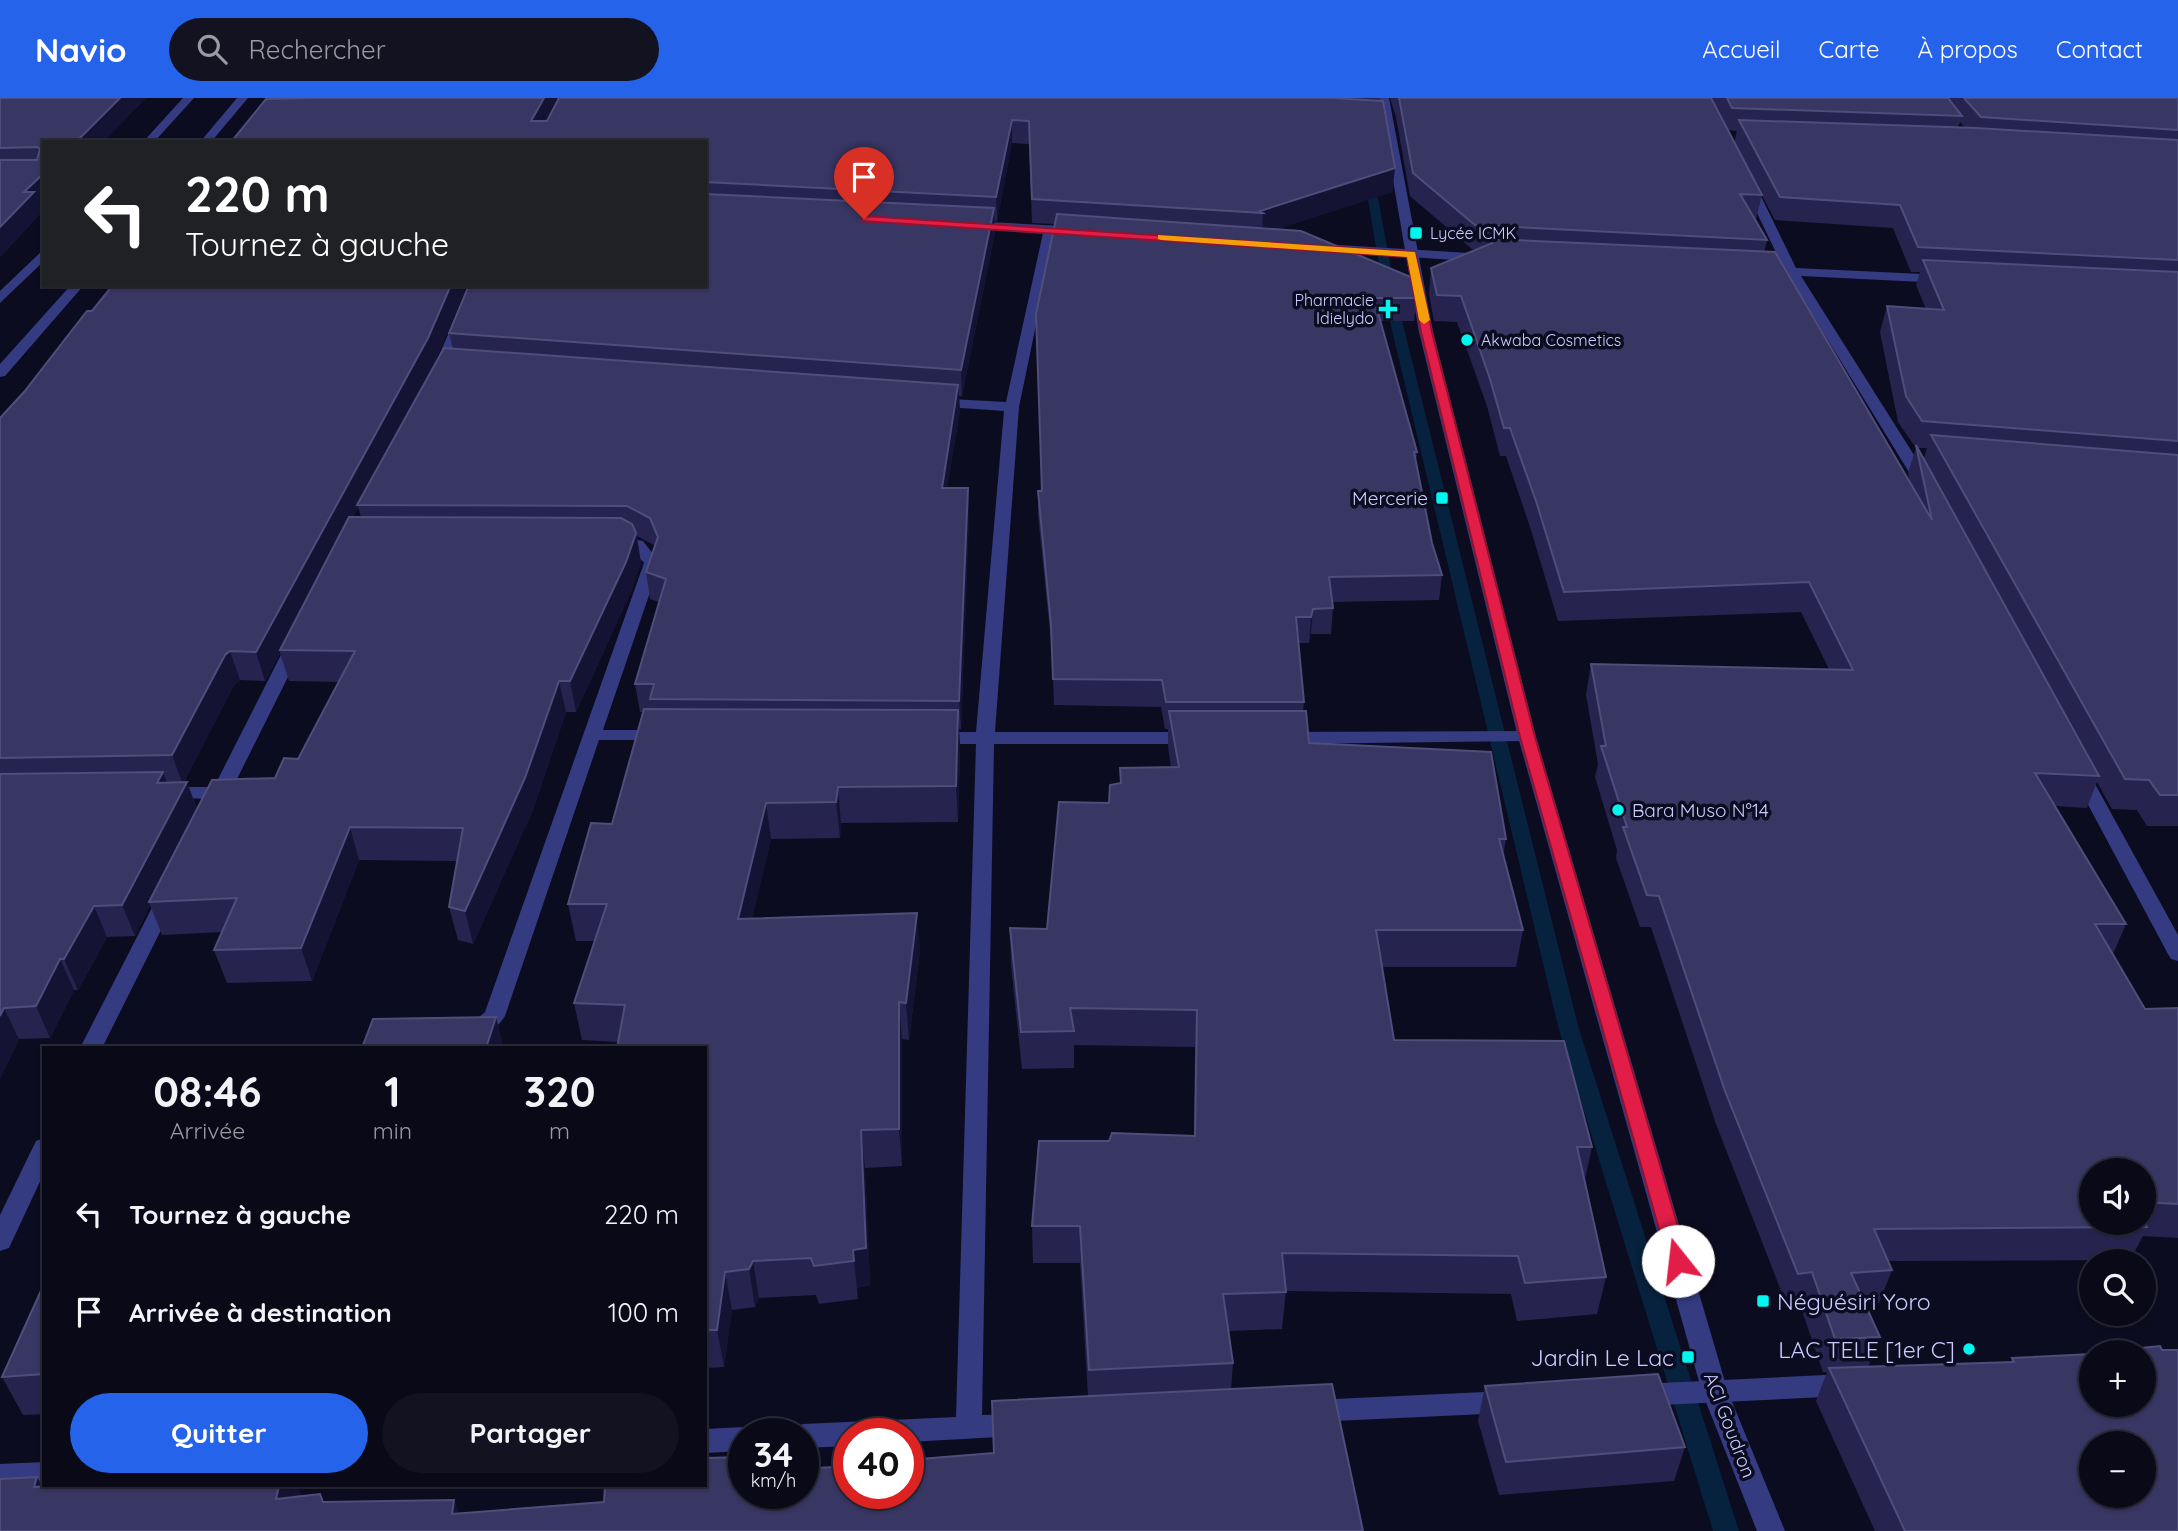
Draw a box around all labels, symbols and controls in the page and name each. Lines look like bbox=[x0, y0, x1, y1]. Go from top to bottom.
search box bbox=[169, 18, 659, 81]
text: Navio bbox=[35, 29, 127, 70]
icon: search bbox=[193, 30, 231, 68]
text: Rechercher bbox=[249, 33, 386, 66]
text: Accueil bbox=[1702, 34, 1781, 64]
text: Carte bbox=[1819, 34, 1880, 64]
text: À propos bbox=[1918, 34, 2018, 64]
text: Contact bbox=[2056, 34, 2143, 64]
pin bbox=[834, 147, 894, 219]
icon: arrive bbox=[845, 158, 883, 196]
text: 220 m bbox=[185, 163, 330, 224]
icon: left bbox=[70, 168, 161, 259]
place label: Lycée ICMK bbox=[1430, 223, 1517, 243]
text: Tournez à gauche bbox=[185, 224, 449, 264]
marker: Lycée ICMK bbox=[1408, 225, 1424, 241]
place label: Pharmacie Idielydo bbox=[1294, 290, 1374, 328]
marker: Pharmacie Idielydo bbox=[1380, 301, 1396, 317]
place label: Akwaba Cosmetics bbox=[1481, 330, 1621, 350]
marker: Akwaba Cosmetics bbox=[1459, 332, 1475, 348]
place label: Mercerie bbox=[1352, 486, 1428, 510]
marker: Mercerie bbox=[1434, 490, 1450, 506]
place label: Bara Muso N°14 bbox=[1632, 798, 1769, 822]
marker: Bara Muso N°14 bbox=[1610, 802, 1626, 818]
text: 08:46 bbox=[153, 1065, 262, 1118]
text: 1 bbox=[384, 1065, 401, 1118]
text: 320 bbox=[523, 1065, 596, 1118]
text: Arrivée bbox=[170, 1116, 245, 1145]
text: min bbox=[373, 1116, 412, 1145]
text: m bbox=[549, 1116, 570, 1145]
map controls bbox=[2079, 1158, 2156, 1508]
button: sound bbox=[2079, 1158, 2156, 1235]
icon: left bbox=[70, 1195, 108, 1233]
text: Tournez à gauche bbox=[129, 1198, 351, 1231]
text: 220 m bbox=[604, 1198, 679, 1231]
position arrow bbox=[1641, 1224, 1715, 1298]
button: search bbox=[2079, 1249, 2156, 1326]
place label: Néguésiri Yoro bbox=[1777, 1287, 1931, 1316]
icon: arrive bbox=[70, 1293, 108, 1331]
marker: Néguésiri Yoro bbox=[1755, 1293, 1771, 1309]
text: Arrivée à destination bbox=[129, 1296, 392, 1329]
text: 100 m bbox=[608, 1296, 679, 1329]
place label: LAC TELE [1er C] bbox=[1778, 1335, 1955, 1364]
button: + bbox=[2079, 1340, 2156, 1417]
marker: LAC TELE [1er C] bbox=[1961, 1341, 1977, 1357]
place label: Jardin Le Lac bbox=[1531, 1343, 1674, 1372]
marker: Jardin Le Lac bbox=[1680, 1349, 1696, 1365]
street label: ACI Goudron bbox=[1699, 1369, 1761, 1481]
button: Quitter bbox=[70, 1393, 368, 1473]
button: Partager bbox=[382, 1393, 679, 1473]
speed limit sign: 40 bbox=[833, 1418, 924, 1509]
button: − bbox=[2079, 1431, 2156, 1508]
text: 34 bbox=[754, 1432, 793, 1476]
text: km/h bbox=[751, 1469, 796, 1492]

